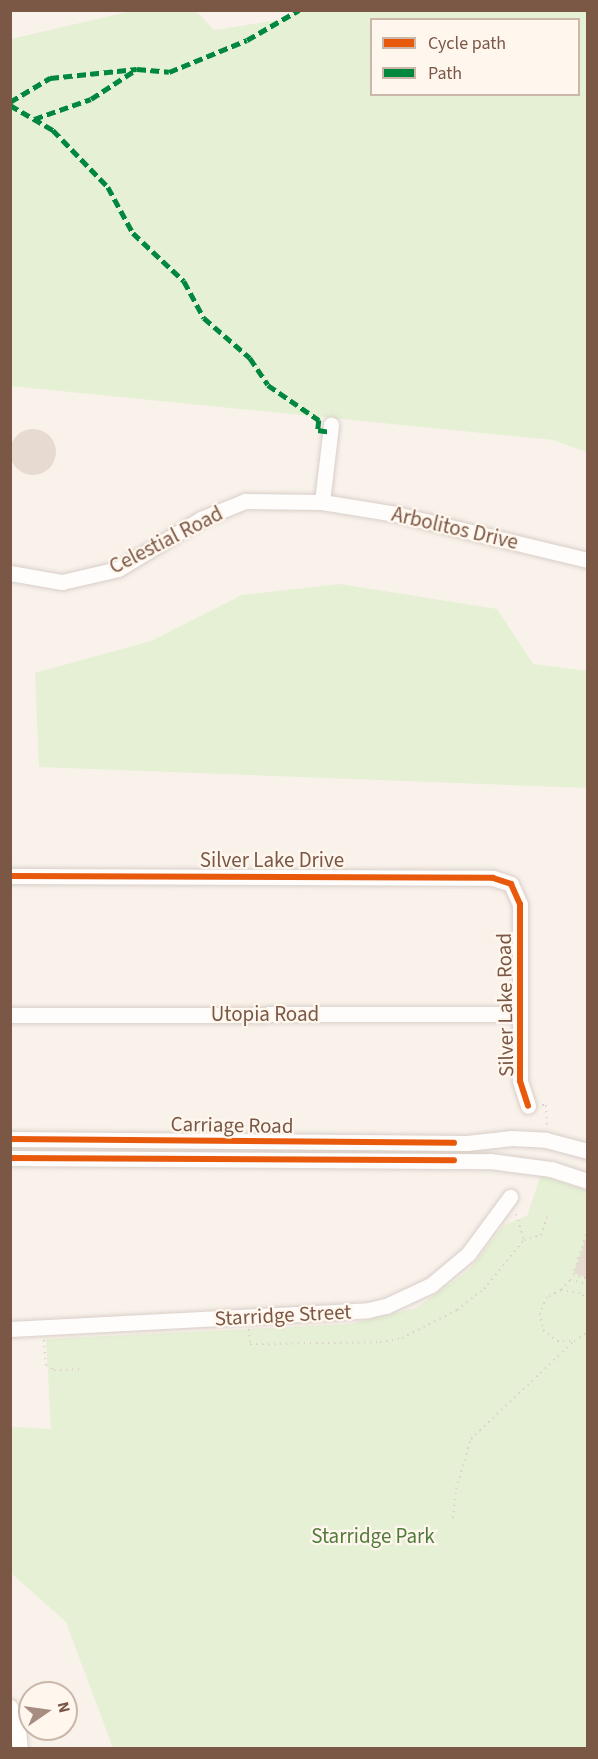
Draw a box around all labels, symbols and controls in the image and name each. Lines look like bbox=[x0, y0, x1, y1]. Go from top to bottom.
legend bbox=[370, 18, 580, 96]
text: Cycle path bbox=[428, 31, 506, 56]
text: Path bbox=[428, 61, 462, 86]
street label: Celestial Road bbox=[105, 501, 227, 579]
street label: Arbolitos Drive bbox=[389, 501, 521, 555]
street label: Silver Lake Drive bbox=[200, 847, 344, 873]
street label: Silver Lake Road bbox=[491, 933, 519, 1077]
street label: Utopia Road bbox=[211, 1001, 319, 1027]
street label: Carriage Road bbox=[170, 1111, 294, 1139]
street label: Starridge Street bbox=[214, 1299, 352, 1331]
park label: Starridge Park bbox=[311, 1523, 435, 1549]
north arrow bbox=[18, 1681, 78, 1741]
text: N bbox=[52, 1700, 76, 1715]

